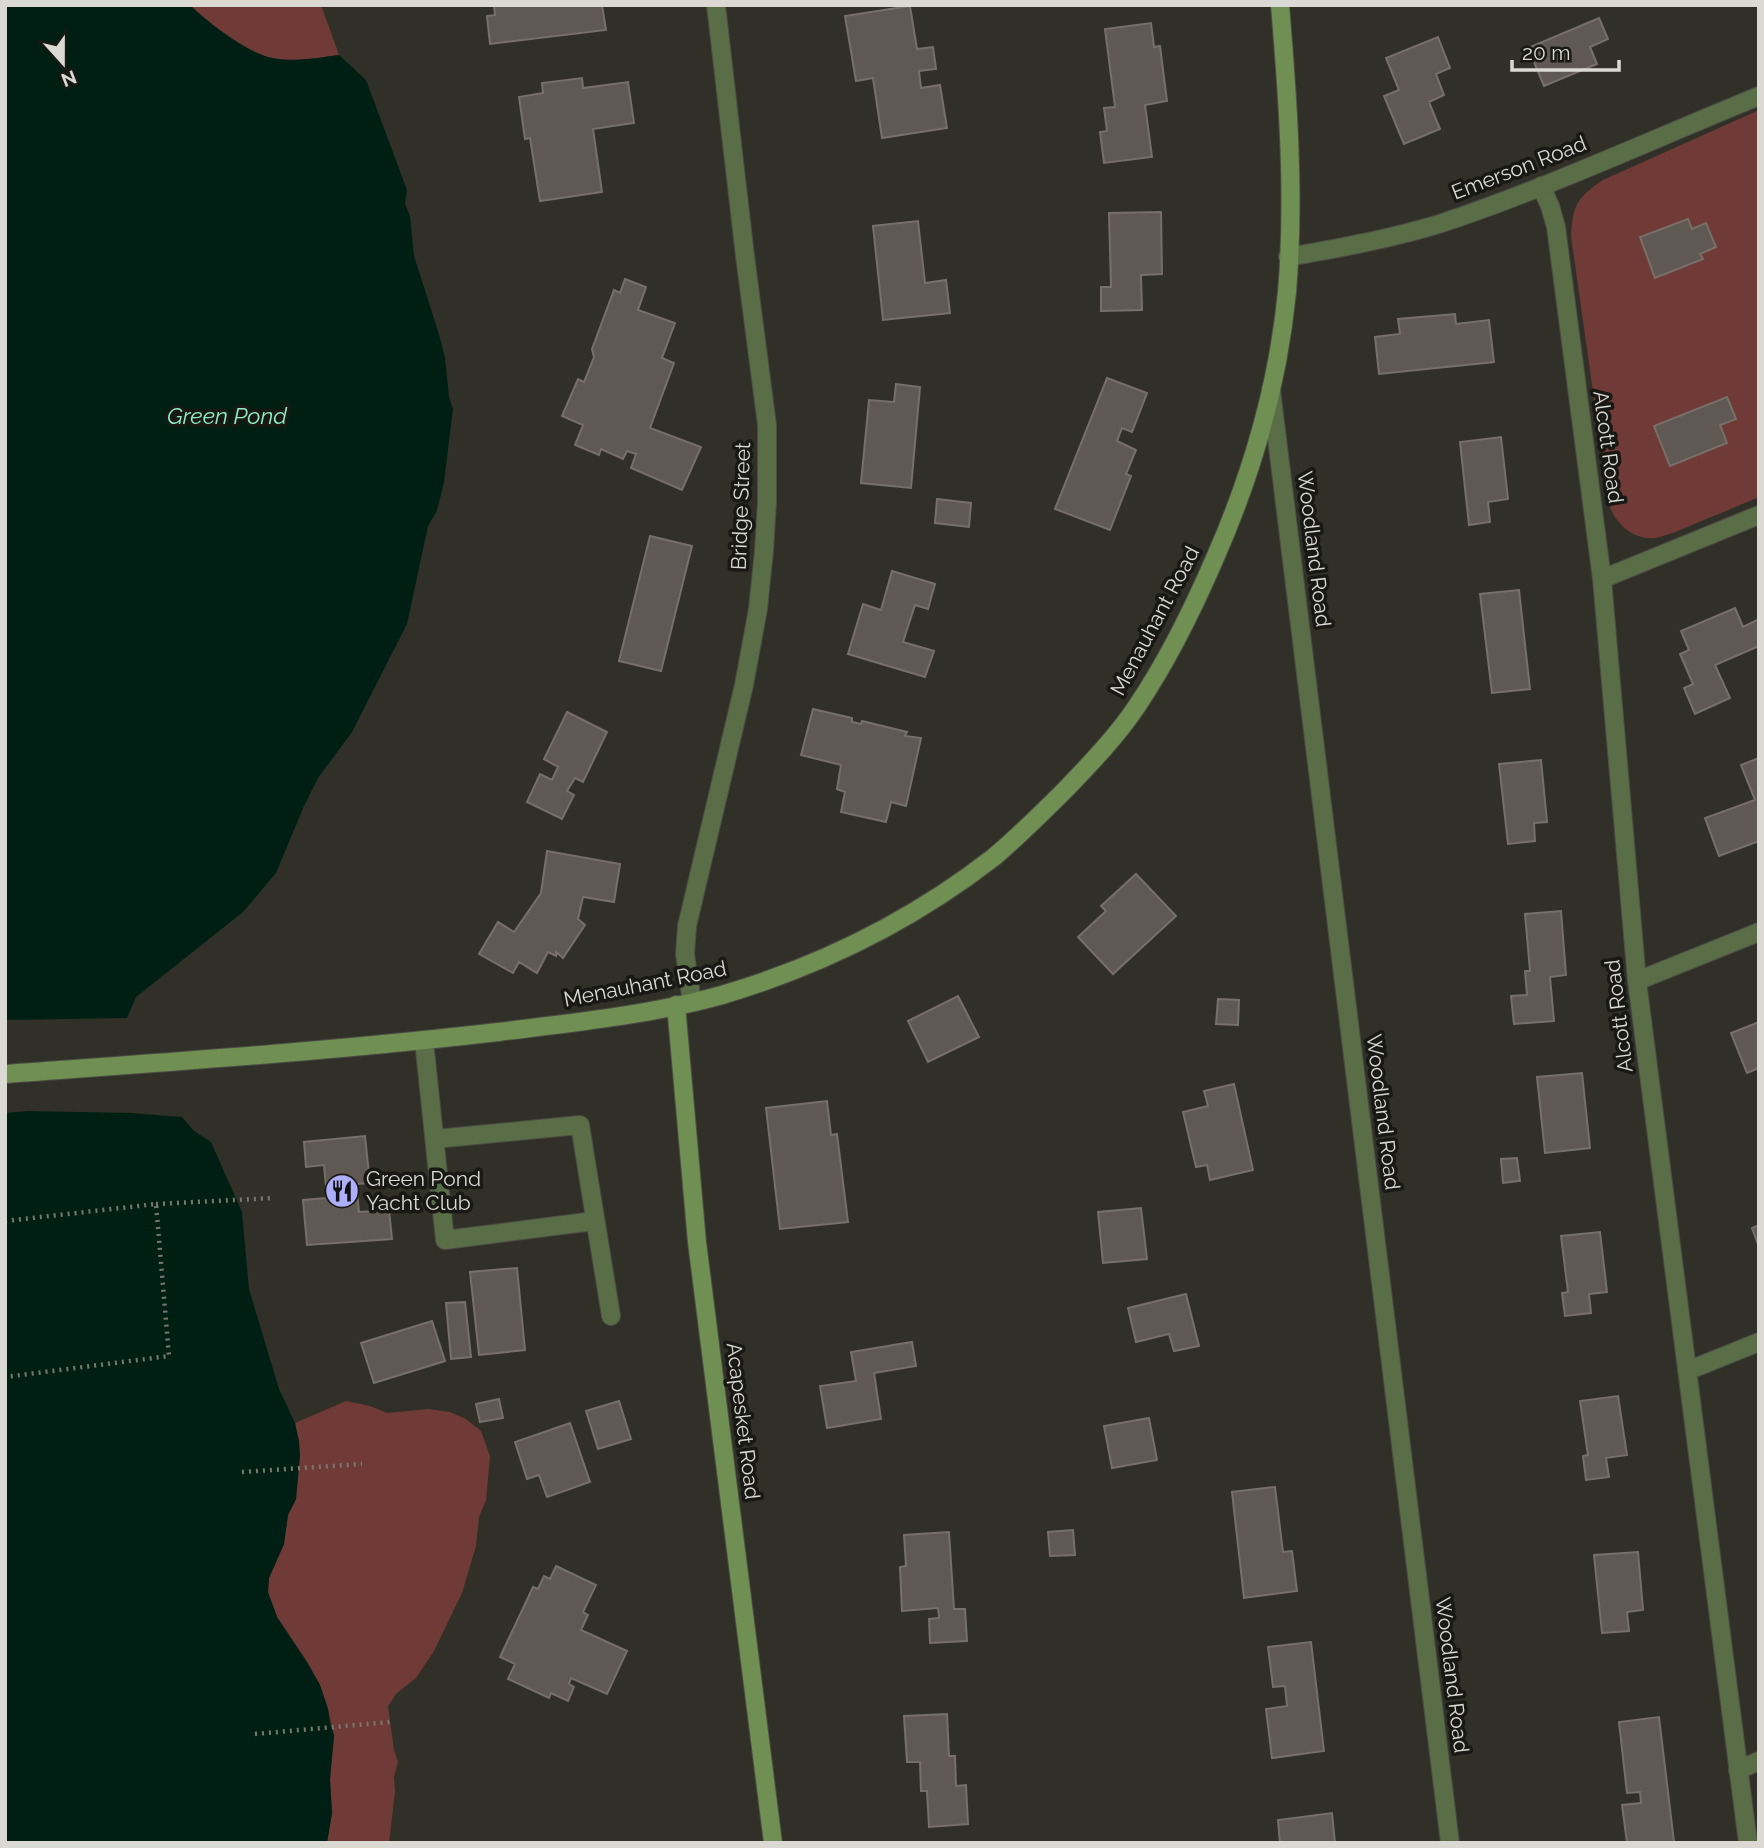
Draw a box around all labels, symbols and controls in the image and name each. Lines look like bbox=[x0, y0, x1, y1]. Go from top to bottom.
north arrow bbox=[28, 28, 98, 98]
scale bar bbox=[1512, 28, 1619, 72]
text: 20 m bbox=[1522, 40, 1570, 65]
text: N bbox=[58, 66, 80, 92]
street label: Emerson Road bbox=[1448, 130, 1590, 205]
street label: Alcott Road bbox=[1588, 389, 1629, 505]
water label: Green Pond bbox=[167, 402, 288, 429]
street label: Bridge Street bbox=[726, 442, 755, 570]
street label: Woodland Road bbox=[1293, 470, 1336, 628]
street label: Menauhant Road bbox=[1105, 542, 1204, 700]
street label: Menauhant Road bbox=[561, 955, 728, 1012]
street label: Alcott Road bbox=[1599, 958, 1638, 1074]
street label: Woodland Road bbox=[1362, 1033, 1405, 1191]
place label: Green Pond Yacht Club bbox=[366, 1166, 481, 1215]
restaurant icon: Green Pond Yacht Club bbox=[323, 1172, 361, 1210]
street label: Acapesket Road bbox=[721, 1341, 766, 1501]
street label: Woodland Road bbox=[1431, 1596, 1474, 1754]

